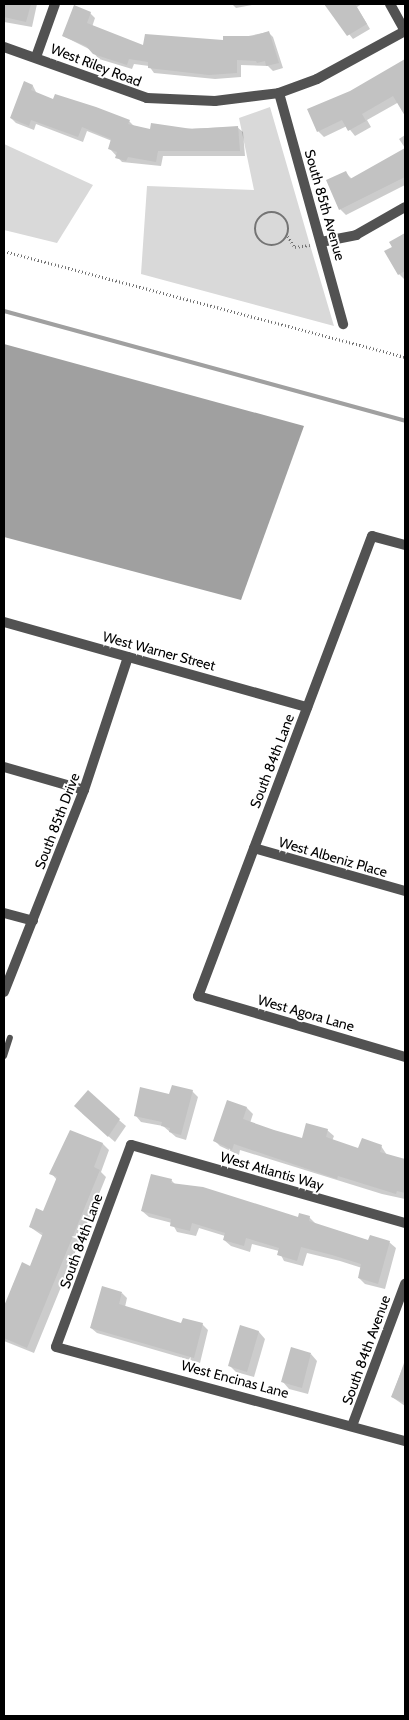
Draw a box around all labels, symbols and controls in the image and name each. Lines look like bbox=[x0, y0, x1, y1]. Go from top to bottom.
street label: West Riley Road bbox=[48, 40, 144, 90]
street label: South 85th Avenue bbox=[301, 148, 349, 262]
street label: West Warner Street bbox=[101, 628, 217, 674]
street label: South 84th Lane bbox=[246, 712, 298, 810]
street label: South 85th Drive bbox=[31, 771, 83, 871]
street label: West Albeniz Place bbox=[277, 833, 389, 881]
street label: West Agora Lane bbox=[256, 991, 356, 1035]
street label: West Atlantis Way bbox=[218, 1148, 326, 1194]
street label: South 84th Lane bbox=[56, 1191, 106, 1291]
street label: South 84th Avenue bbox=[338, 1293, 394, 1407]
street label: West Encinas Lane bbox=[179, 1357, 291, 1401]

